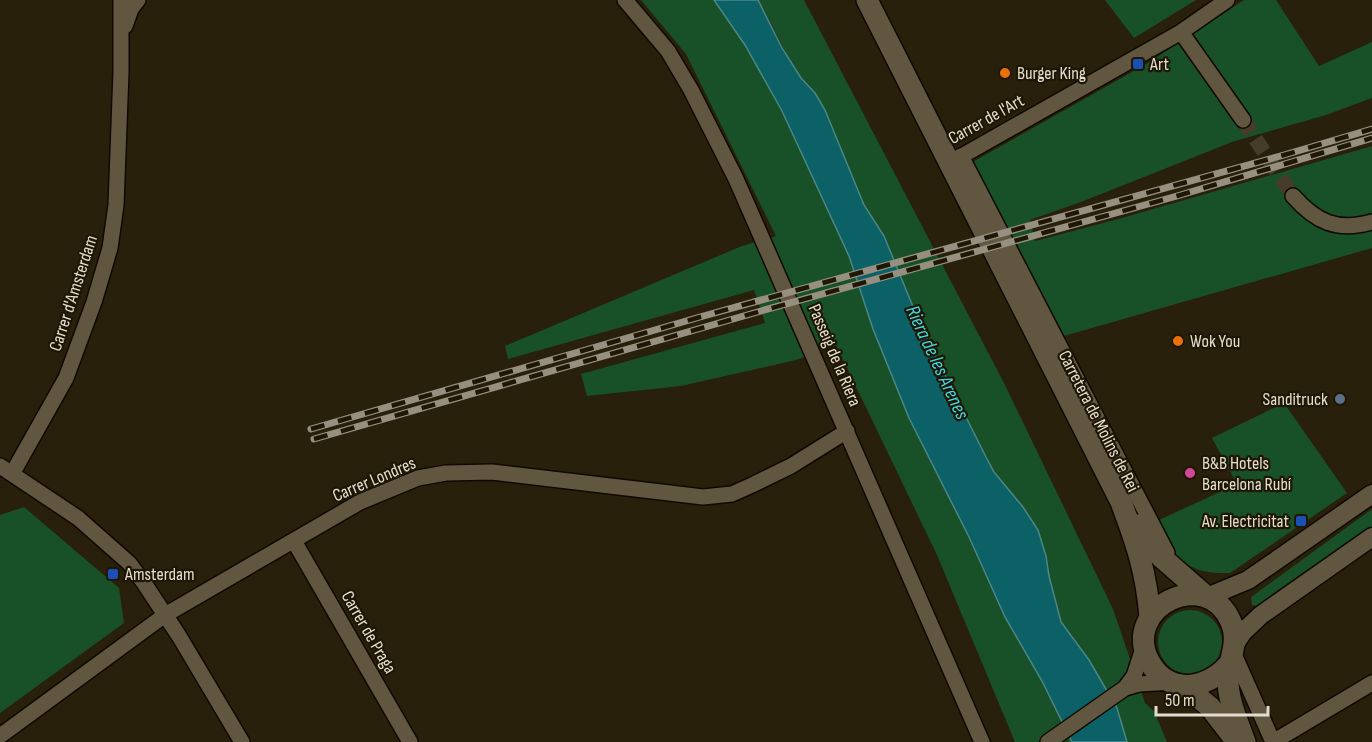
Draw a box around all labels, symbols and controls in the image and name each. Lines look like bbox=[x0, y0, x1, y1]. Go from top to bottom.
place label: Art bbox=[1149, 54, 1169, 75]
marker: Art bbox=[1131, 57, 1145, 71]
place label: Burger King bbox=[1017, 63, 1086, 84]
marker: Burger King bbox=[998, 66, 1012, 80]
street label: Carrer de l'Art bbox=[945, 90, 1028, 149]
street label: Carrer d'Amsterdam bbox=[45, 233, 102, 354]
street label: Passeig de la Riera bbox=[804, 301, 866, 410]
water label: Riera de les Arenes bbox=[900, 302, 974, 423]
place label: Wok You bbox=[1190, 331, 1240, 352]
marker: Wok You bbox=[1171, 334, 1185, 348]
street label: Carretera de Molins de Rei bbox=[1054, 347, 1143, 495]
place label: Sanditruck bbox=[1263, 389, 1328, 410]
marker: Sanditruck bbox=[1333, 392, 1347, 406]
street label: Carrer Londres bbox=[329, 453, 419, 506]
place label: B&B Hotels Barcelona Rubí bbox=[1202, 453, 1292, 495]
marker: B&B Hotels Barcelona Rubí bbox=[1183, 466, 1197, 480]
place label: Av. Electricitat bbox=[1201, 511, 1290, 532]
marker: Av. Electricitat bbox=[1294, 514, 1308, 528]
place label: Amsterdam bbox=[124, 564, 195, 585]
marker: Amsterdam bbox=[106, 567, 120, 581]
street label: Carrer de Praga bbox=[337, 587, 401, 677]
scale bar bbox=[1156, 679, 1268, 717]
text: 50 m bbox=[1165, 690, 1195, 711]

